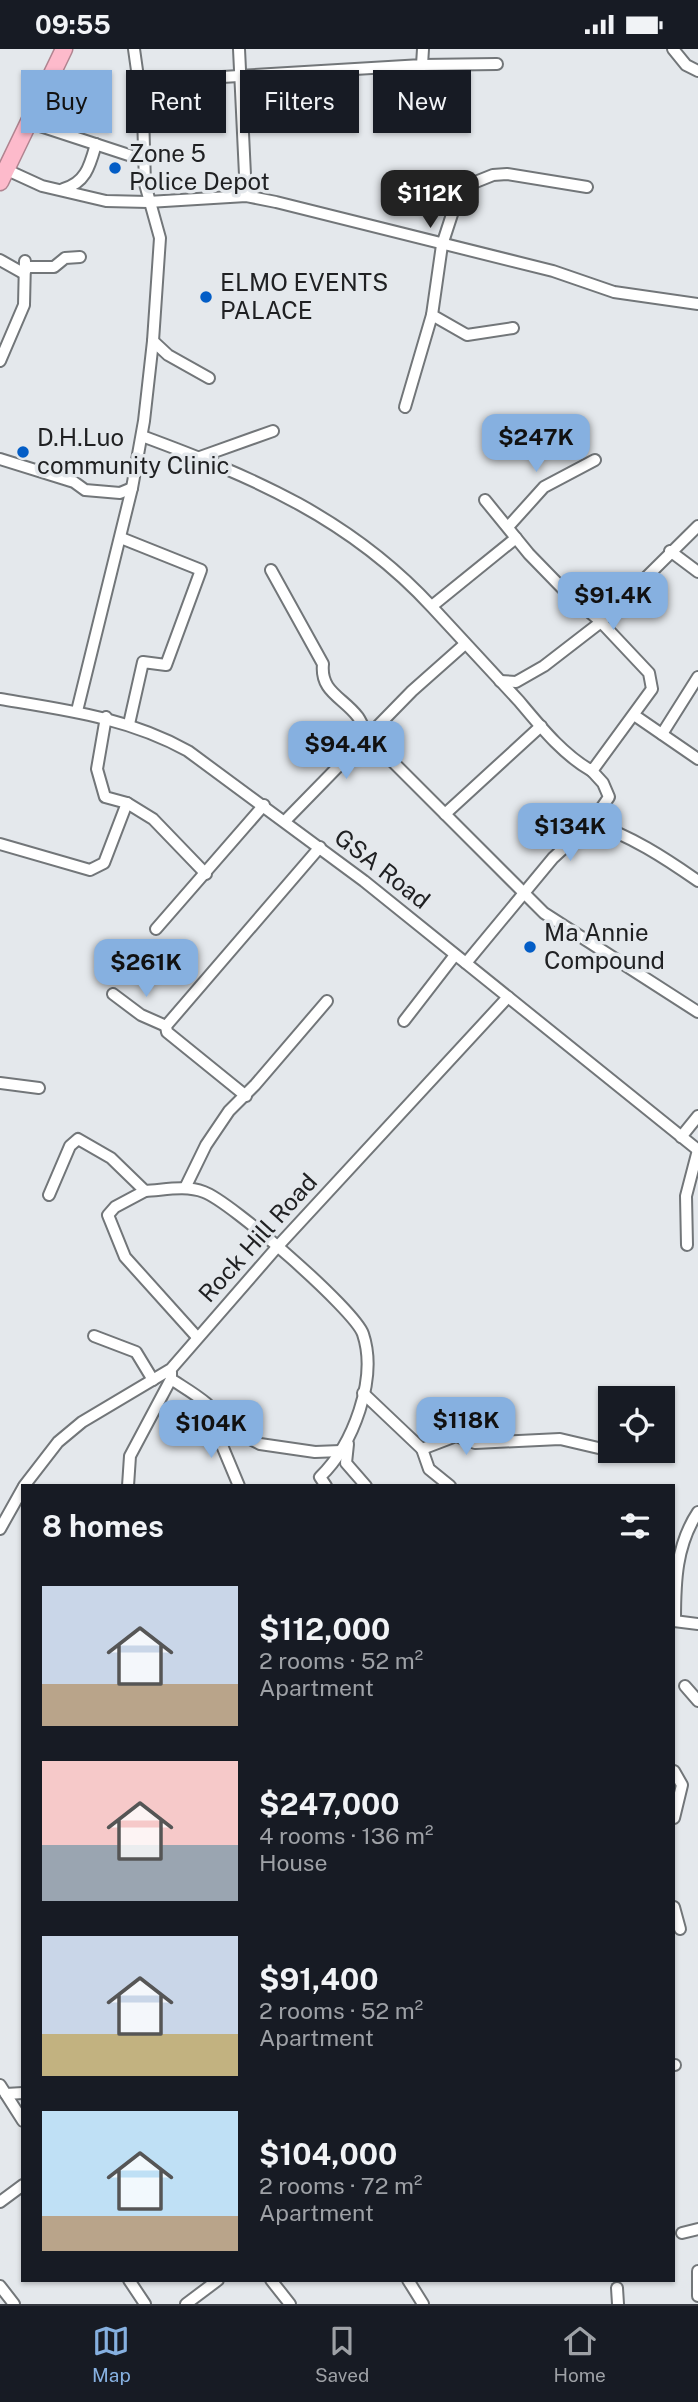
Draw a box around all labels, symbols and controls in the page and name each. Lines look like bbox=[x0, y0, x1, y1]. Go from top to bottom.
text: 09:55 bbox=[35, 9, 111, 40]
chip: Buy bbox=[21, 70, 112, 133]
chip: Rent bbox=[126, 70, 226, 133]
chip: Filters bbox=[240, 70, 359, 133]
chip: New bbox=[373, 70, 471, 133]
place label: Zone 5 Police Depot bbox=[129, 139, 270, 195]
marker: Zone 5 Police Depot bbox=[107, 160, 123, 176]
pin: $112K bbox=[381, 171, 479, 230]
text: $112K bbox=[397, 179, 463, 206]
place label: ELMO EVENTS PALACE bbox=[220, 268, 388, 324]
marker: ELMO EVENTS PALACE bbox=[198, 289, 214, 305]
pin: $247K bbox=[487, 415, 585, 474]
place label: D.H.Luo community Clinic bbox=[37, 423, 229, 479]
text: $247K bbox=[498, 423, 574, 450]
marker: D.H.Luo community Clinic bbox=[15, 444, 31, 460]
pin: $91.4K bbox=[556, 573, 670, 632]
text: $91.4K bbox=[574, 581, 652, 608]
pin: $94.4K bbox=[289, 721, 403, 781]
text: $94.4K bbox=[304, 730, 388, 757]
pin: $134K bbox=[521, 803, 619, 863]
text: $134K bbox=[534, 812, 606, 839]
street label: GSA Road bbox=[330, 822, 436, 914]
place label: Ma Annie Compound bbox=[544, 918, 665, 974]
pin: $261K bbox=[97, 939, 195, 999]
marker: Ma Annie Compound bbox=[522, 939, 538, 955]
text: $261K bbox=[110, 948, 182, 975]
street label: Rock Hill Road bbox=[192, 1167, 322, 1307]
map controls bbox=[598, 1386, 675, 1463]
button: locate bbox=[598, 1386, 675, 1463]
pin: $118K bbox=[417, 1397, 515, 1457]
pin: $104K bbox=[162, 1401, 260, 1460]
text: $118K bbox=[432, 1406, 500, 1433]
text: $104K bbox=[175, 1409, 247, 1436]
icon: filters bbox=[616, 1507, 654, 1545]
text: 8 homes bbox=[42, 1508, 164, 1544]
text: $112,000 bbox=[259, 1611, 390, 1647]
icon: home bbox=[98, 1614, 182, 1698]
text: 2 rooms · 52 m² bbox=[259, 1647, 423, 1674]
text: Apartment bbox=[259, 1674, 374, 1701]
text: $247,000 bbox=[259, 1786, 400, 1822]
icon: home bbox=[98, 1789, 182, 1873]
text: 4 rooms · 136 m² bbox=[259, 1822, 433, 1849]
text: House bbox=[259, 1849, 327, 1876]
text: $91,400 bbox=[259, 1961, 379, 1997]
icon: home bbox=[98, 1964, 182, 2048]
text: 2 rooms · 52 m² bbox=[259, 1997, 423, 2024]
text: Apartment bbox=[259, 2024, 374, 2051]
text: $104,000 bbox=[259, 2136, 397, 2172]
icon: home bbox=[98, 2139, 182, 2223]
text: 2 rooms · 72 m² bbox=[259, 2172, 422, 2199]
text: Apartment bbox=[259, 2199, 374, 2226]
tab: Map bbox=[92, 2322, 131, 2386]
tab: Saved bbox=[315, 2322, 369, 2386]
tab: Home bbox=[553, 2322, 606, 2386]

